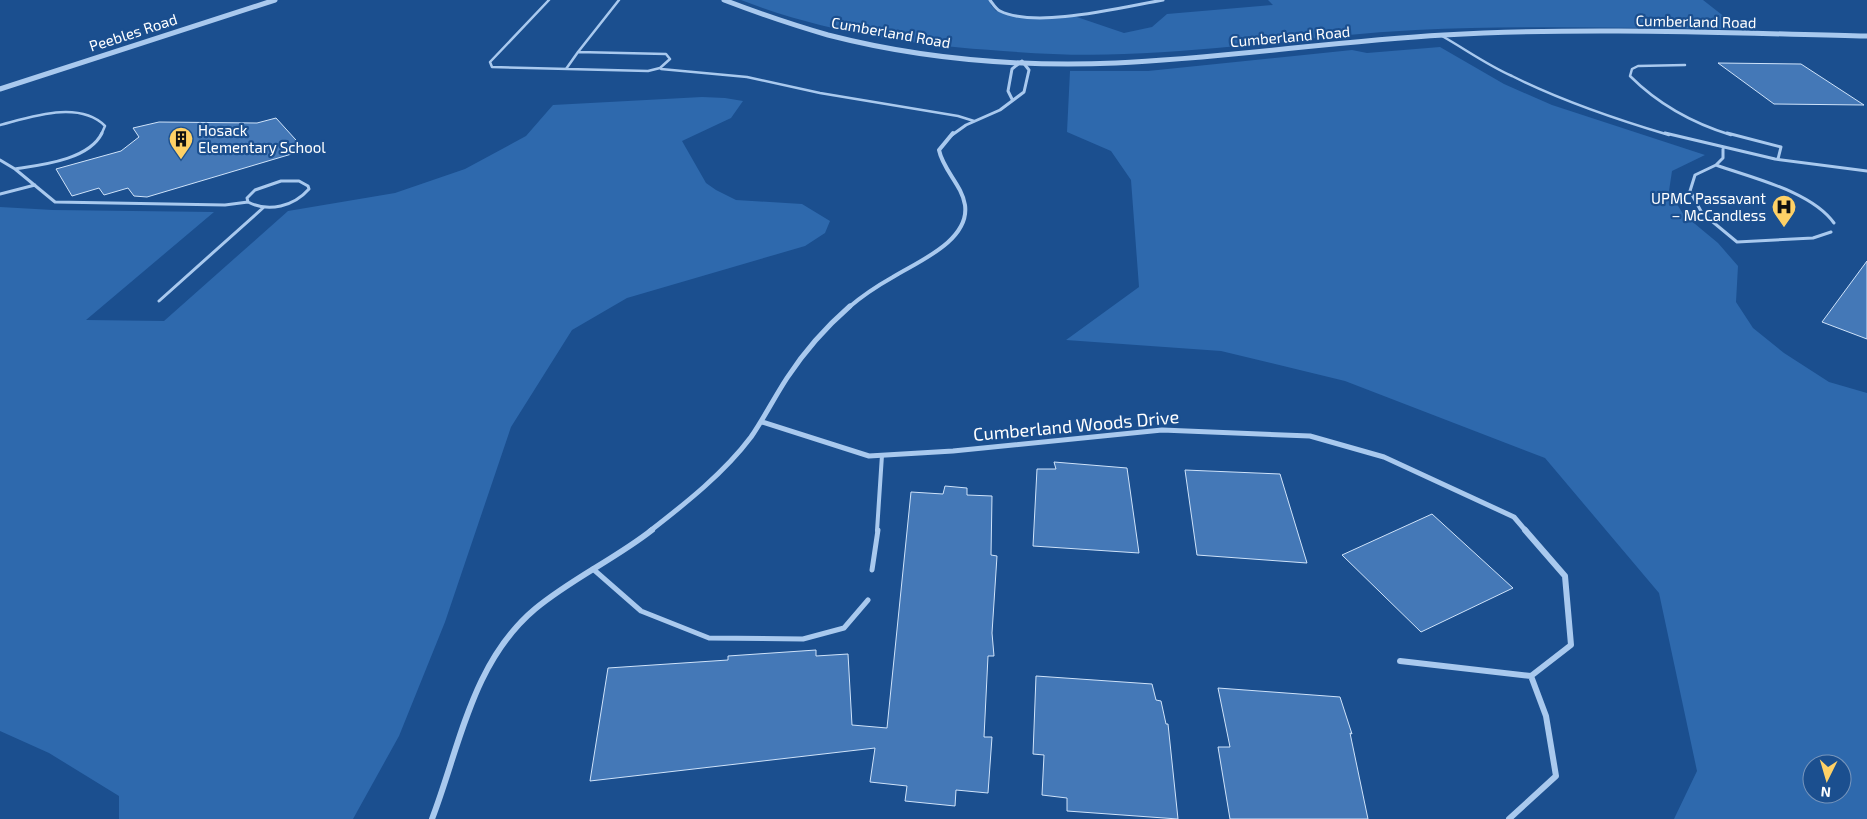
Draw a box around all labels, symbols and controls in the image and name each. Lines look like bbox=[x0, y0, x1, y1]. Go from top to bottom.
street label: Peebles Road bbox=[87, 9, 179, 55]
street label: Cumberland Road bbox=[1635, 11, 1757, 31]
street label: Cumberland Road bbox=[830, 13, 952, 51]
street label: Cumberland Road bbox=[1229, 22, 1351, 50]
place label: Hosack Elementary School bbox=[198, 121, 326, 156]
building icon: Hosack Elementary School bbox=[168, 126, 194, 160]
place label: UPMC Passavant – McCandless bbox=[1651, 189, 1766, 224]
hospital icon: UPMC Passavant – McCandless bbox=[1771, 194, 1797, 228]
street label: Cumberland Woods Drive bbox=[972, 405, 1180, 445]
north arrow bbox=[1802, 754, 1852, 804]
text: N bbox=[1820, 784, 1832, 801]

